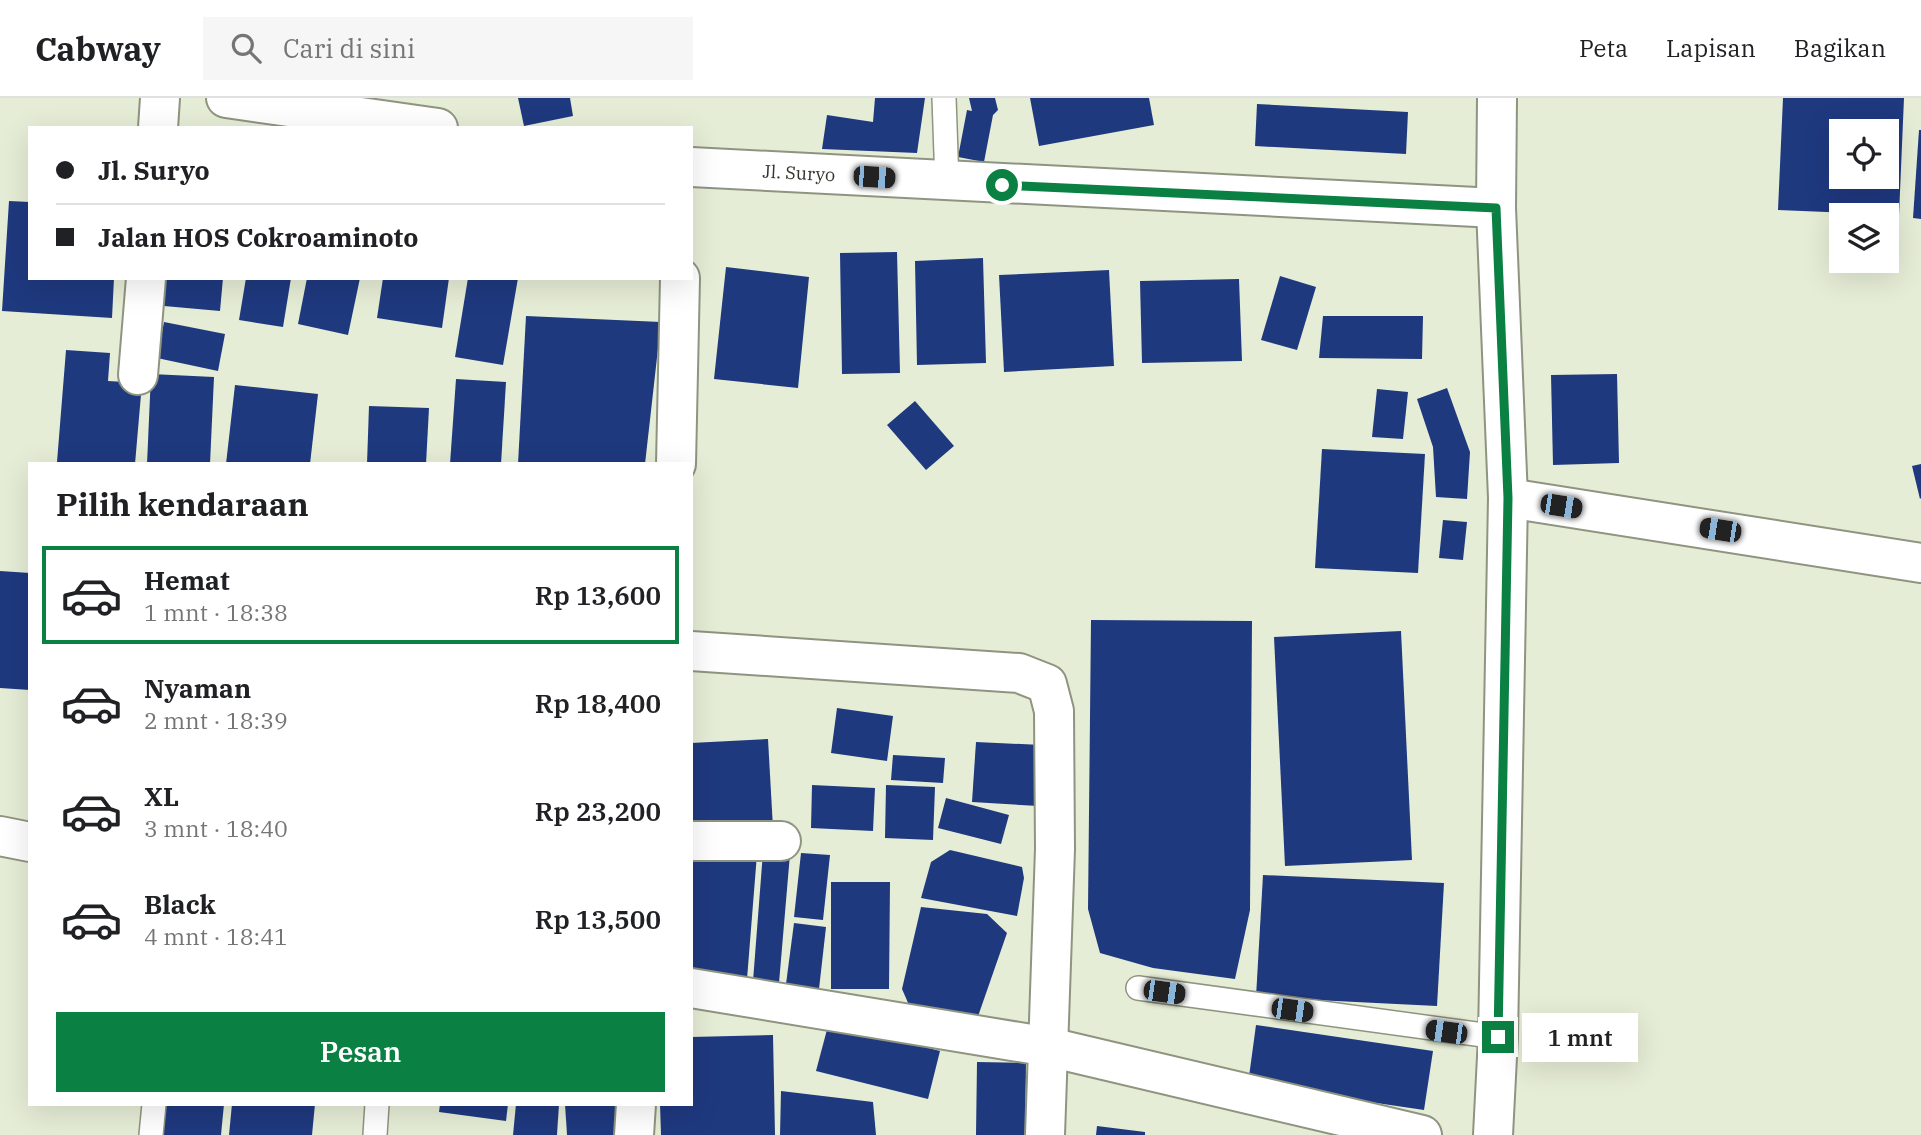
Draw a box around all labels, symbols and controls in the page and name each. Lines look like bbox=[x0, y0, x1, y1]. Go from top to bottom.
search box bbox=[203, 17, 693, 80]
text: Cabway bbox=[35, 27, 161, 70]
icon: search bbox=[227, 29, 265, 67]
text: Cari di sini bbox=[283, 31, 415, 65]
text: Peta bbox=[1579, 32, 1628, 64]
text: Lapisan bbox=[1666, 32, 1756, 64]
text: Bagikan bbox=[1794, 32, 1886, 64]
map controls bbox=[1829, 119, 1899, 273]
button: locate bbox=[1829, 119, 1899, 189]
text: Jl. Suryo bbox=[98, 153, 210, 187]
street label: Jl. Suryo bbox=[762, 159, 836, 186]
car bbox=[853, 165, 896, 189]
route start bbox=[986, 169, 1018, 201]
button: layers bbox=[1829, 203, 1899, 273]
text: Jalan HOS Cokroaminoto bbox=[98, 220, 418, 254]
text: Pilih kendaraan bbox=[56, 483, 309, 525]
car bbox=[1539, 492, 1584, 520]
car bbox=[1698, 516, 1743, 544]
text: Hemat bbox=[144, 563, 230, 597]
icon: car bbox=[60, 564, 123, 627]
text: Rp 13,600 bbox=[535, 578, 661, 612]
text: 1 mnt · 18:38 bbox=[144, 597, 288, 627]
text: Nyaman bbox=[144, 671, 251, 705]
icon: car bbox=[60, 672, 123, 735]
text: Rp 18,400 bbox=[535, 686, 661, 720]
text: 2 mnt · 18:39 bbox=[144, 705, 288, 735]
text: XL bbox=[144, 779, 179, 813]
icon: car bbox=[60, 780, 123, 843]
text: Rp 23,200 bbox=[535, 794, 661, 828]
text: 3 mnt · 18:40 bbox=[144, 813, 288, 843]
text: Black bbox=[144, 887, 216, 921]
icon: car bbox=[60, 888, 123, 951]
text: Rp 13,500 bbox=[535, 902, 661, 936]
text: 4 mnt · 18:41 bbox=[144, 921, 288, 951]
car bbox=[1142, 979, 1187, 1005]
car bbox=[1270, 997, 1315, 1023]
button: Pesan bbox=[56, 1012, 665, 1092]
callout: 1 mnt bbox=[1522, 1012, 1638, 1062]
car bbox=[1424, 1019, 1469, 1045]
route end bbox=[1482, 1021, 1514, 1053]
text: 1 mnt bbox=[1548, 1022, 1612, 1052]

